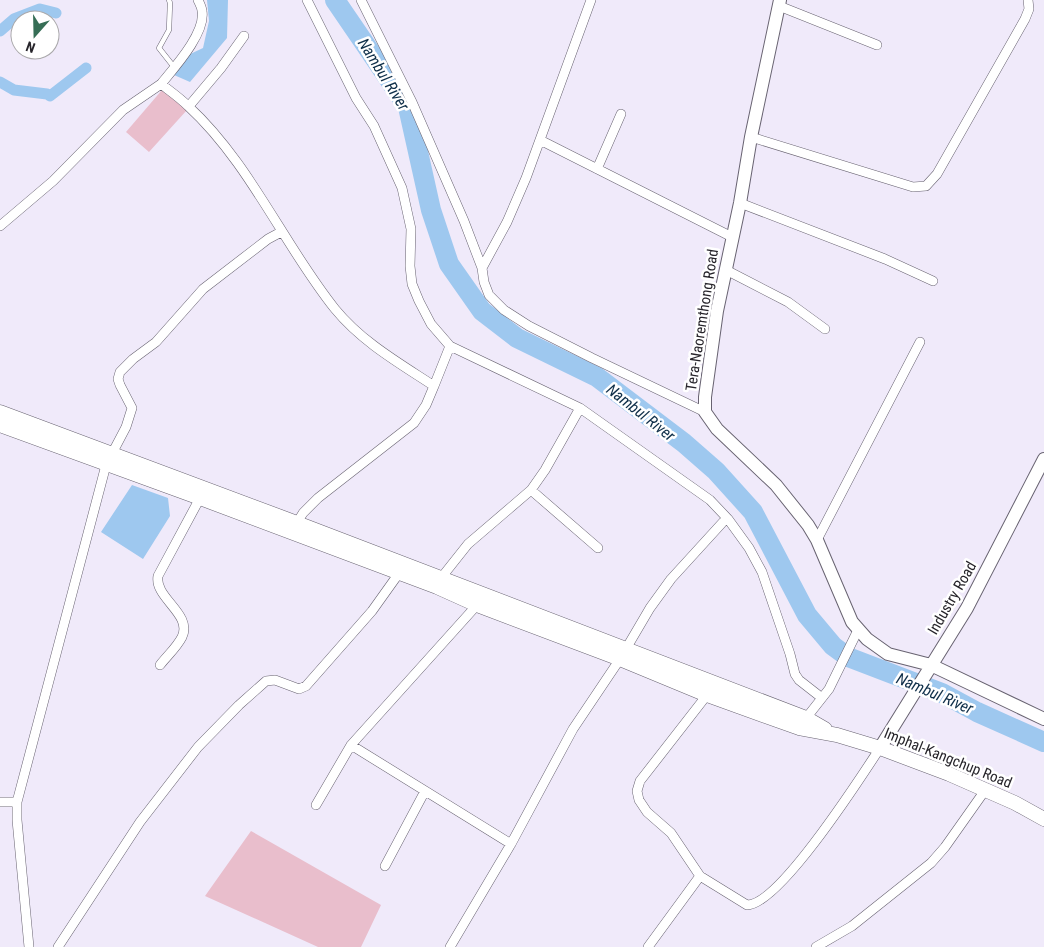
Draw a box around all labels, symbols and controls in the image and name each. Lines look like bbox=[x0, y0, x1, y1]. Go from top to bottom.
north arrow bbox=[10, 10, 60, 60]
water label: Nambul River bbox=[354, 35, 414, 115]
text: N bbox=[24, 38, 37, 56]
street label: Tera-Naoremthong Road bbox=[682, 248, 722, 392]
water label: Nambul River bbox=[603, 380, 680, 446]
street label: Industry Road bbox=[924, 558, 980, 638]
water label: Nambul River bbox=[894, 669, 977, 719]
street label: Imphal-Kangchup Road bbox=[881, 724, 1015, 792]

